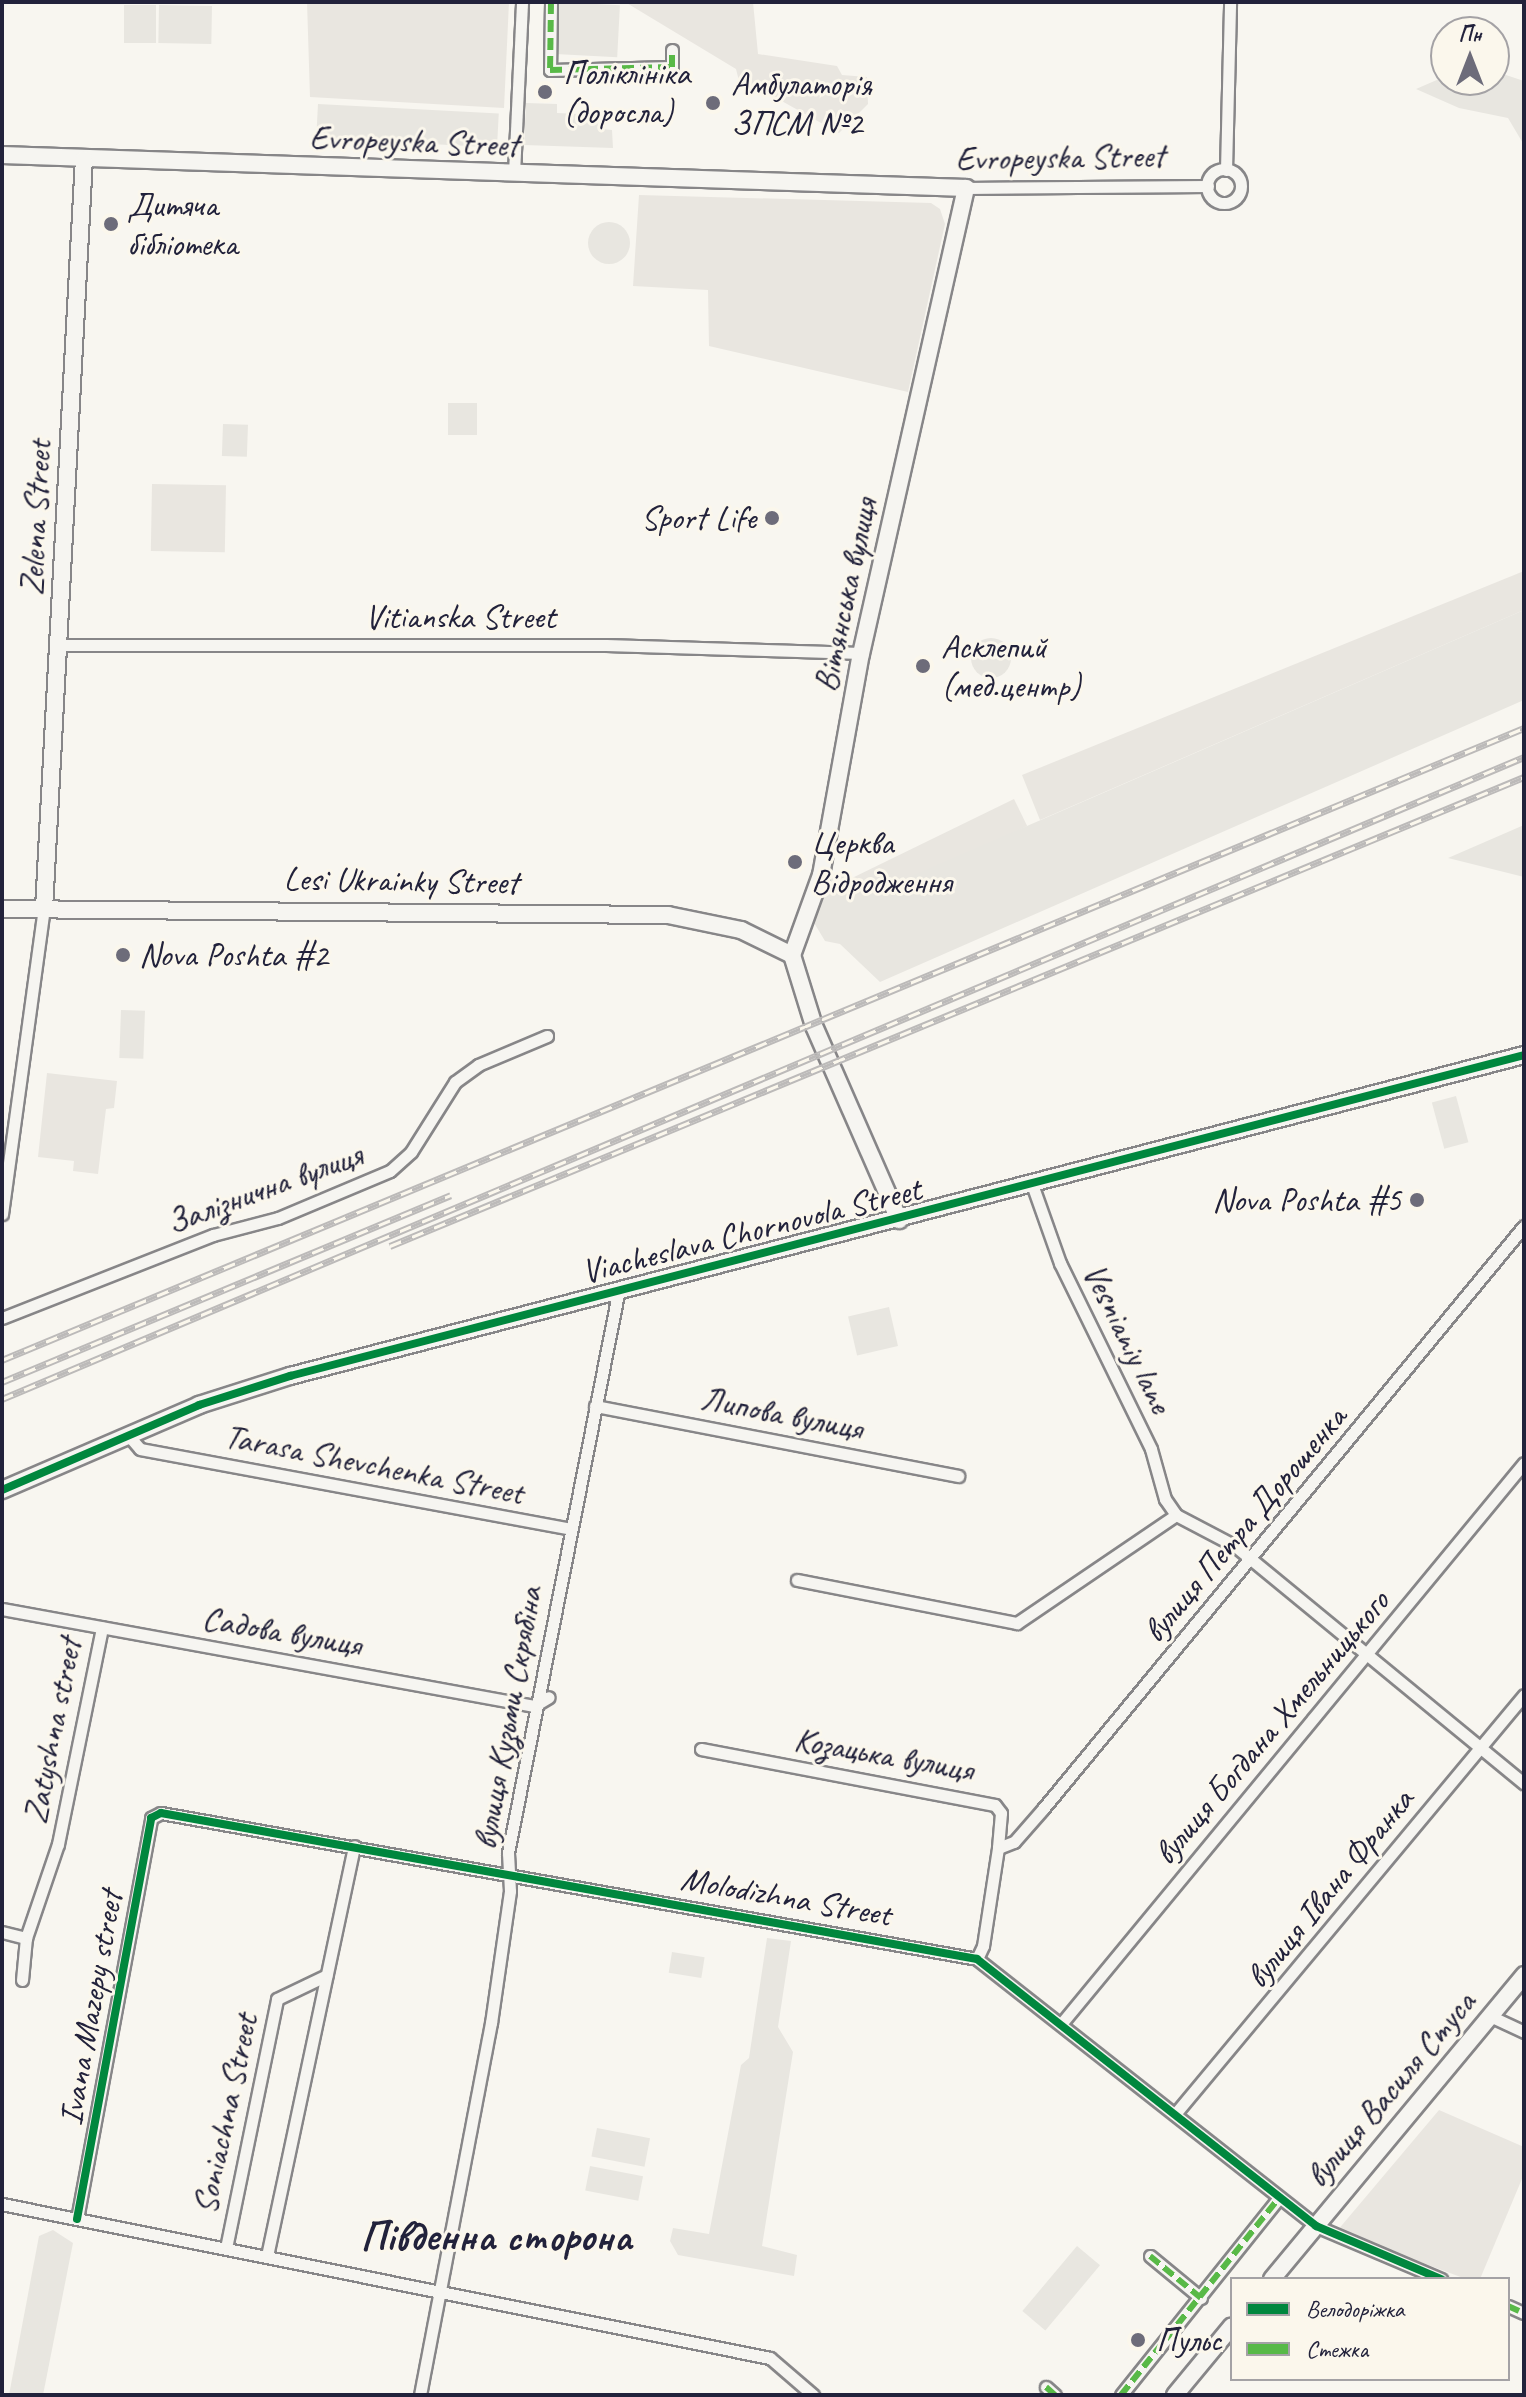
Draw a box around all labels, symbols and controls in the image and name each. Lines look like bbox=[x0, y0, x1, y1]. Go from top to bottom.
north arrow bbox=[1430, 16, 1510, 96]
text: Пн bbox=[1458, 20, 1482, 48]
place label: Поліклініка (доросла) bbox=[563, 52, 690, 132]
place label: Амбулаторія ЗПСМ №2 bbox=[731, 63, 872, 142]
marker: Поліклініка (доросла) bbox=[534, 81, 556, 103]
marker: Амбулаторія ЗПСМ №2 bbox=[702, 92, 724, 114]
street label: Evropeyska Street bbox=[309, 117, 519, 165]
street label: Evropeyska Street bbox=[955, 135, 1165, 179]
place label: Дитяча бібліотека bbox=[127, 184, 237, 264]
marker: Дитяча бібліотека bbox=[102, 215, 120, 233]
street label: Zelena Street bbox=[11, 439, 59, 597]
street label: Вітянська вулиця bbox=[804, 494, 886, 696]
place label: Sport Life bbox=[640, 498, 756, 538]
marker: Sport Life bbox=[763, 509, 781, 527]
street label: Vitianska Street bbox=[364, 597, 556, 637]
place label: Асклепий (мед.центр) bbox=[941, 626, 1080, 706]
marker: Асклепий (мед.центр) bbox=[912, 655, 934, 677]
place label: Церква Відродження bbox=[811, 822, 952, 902]
marker: Церква Відродження bbox=[786, 853, 804, 871]
street label: Lesi Ukrainky Street bbox=[283, 858, 519, 902]
place label: Nova Poshta #2 bbox=[139, 935, 326, 975]
marker: Nova Poshta #2 bbox=[114, 946, 132, 964]
street label: Залізнична вулиця bbox=[160, 1133, 368, 1243]
street label: Viacheslava Chornovola Street bbox=[576, 1168, 926, 1292]
place label: Nova Poshta #5 bbox=[1214, 1180, 1401, 1220]
marker: Nova Poshta #5 bbox=[1408, 1191, 1426, 1209]
street label: Vesnianiy lane bbox=[1074, 1256, 1182, 1420]
street label: Липова вулиця bbox=[698, 1377, 866, 1449]
street label: вулиця Петра Дорошенка bbox=[1133, 1397, 1355, 1651]
street label: Tarasa Shevchenka Street bbox=[220, 1415, 528, 1513]
street label: вулиця Богдана Хмельницького bbox=[1144, 1582, 1398, 1872]
street label: вулиця Кузьми Скрябіна bbox=[464, 1583, 550, 1853]
street label: Садова вулиця bbox=[200, 1597, 364, 1665]
street label: Zatyshna street bbox=[14, 1635, 90, 1827]
street label: Козацька вулиця bbox=[792, 1718, 976, 1790]
street label: вулиця Івана Франка bbox=[1236, 1780, 1422, 1996]
street label: Molodizhna Street bbox=[678, 1857, 894, 1935]
street label: Ivana Mazepy street bbox=[49, 1887, 131, 2129]
street label: вулиця Василя Стуса bbox=[1297, 1984, 1483, 2194]
street label: Soniachna Street bbox=[184, 2010, 266, 2218]
district label: Південна сторона bbox=[359, 2212, 633, 2262]
legend bbox=[1230, 2277, 1510, 2381]
text: Велодоріжка bbox=[1306, 2294, 1404, 2324]
place label: Пульс bbox=[1156, 2320, 1222, 2360]
marker: Пульс bbox=[1127, 2329, 1149, 2351]
text: Стежка bbox=[1306, 2334, 1368, 2364]

